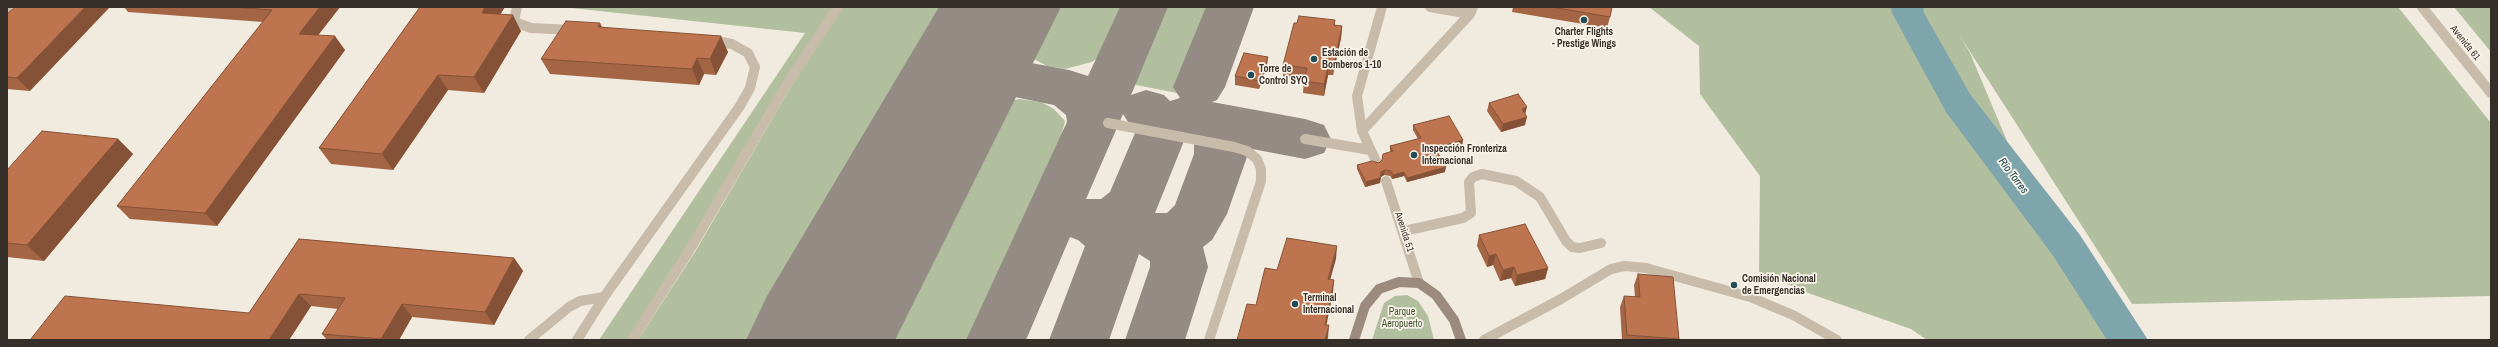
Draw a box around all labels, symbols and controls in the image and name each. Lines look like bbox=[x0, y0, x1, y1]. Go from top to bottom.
marker: Charter Flights - Prestige Wings bbox=[1579, 15, 1589, 25]
street label: Avenida 61 bbox=[2447, 23, 2483, 63]
place label: Charter Flights - Prestige Wings bbox=[1552, 26, 1616, 50]
place label: Estación de Bomberos 1-10 bbox=[1322, 47, 1381, 70]
marker: Estación de Bomberos 1-10 bbox=[1309, 54, 1319, 64]
place label: Torre de Control SYQ bbox=[1259, 63, 1308, 86]
marker: Torre de Control SYQ bbox=[1246, 70, 1256, 80]
place label: Inspección Fronteriza Internacional bbox=[1422, 143, 1507, 166]
marker: Inspección Fronteriza Internacional bbox=[1409, 150, 1419, 160]
water label: Río Torres bbox=[1995, 156, 2031, 196]
street label: Avenida 51 bbox=[1392, 210, 1416, 254]
place label: Comisión Nacional de Emergencias bbox=[1742, 273, 1816, 296]
marker: Comisión Nacional de Emergencias bbox=[1729, 280, 1739, 290]
place label: Terminal Internacional bbox=[1303, 292, 1354, 316]
marker: Terminal Internacional bbox=[1290, 299, 1300, 309]
park label: Parque Aeropuerto bbox=[1382, 306, 1422, 330]

